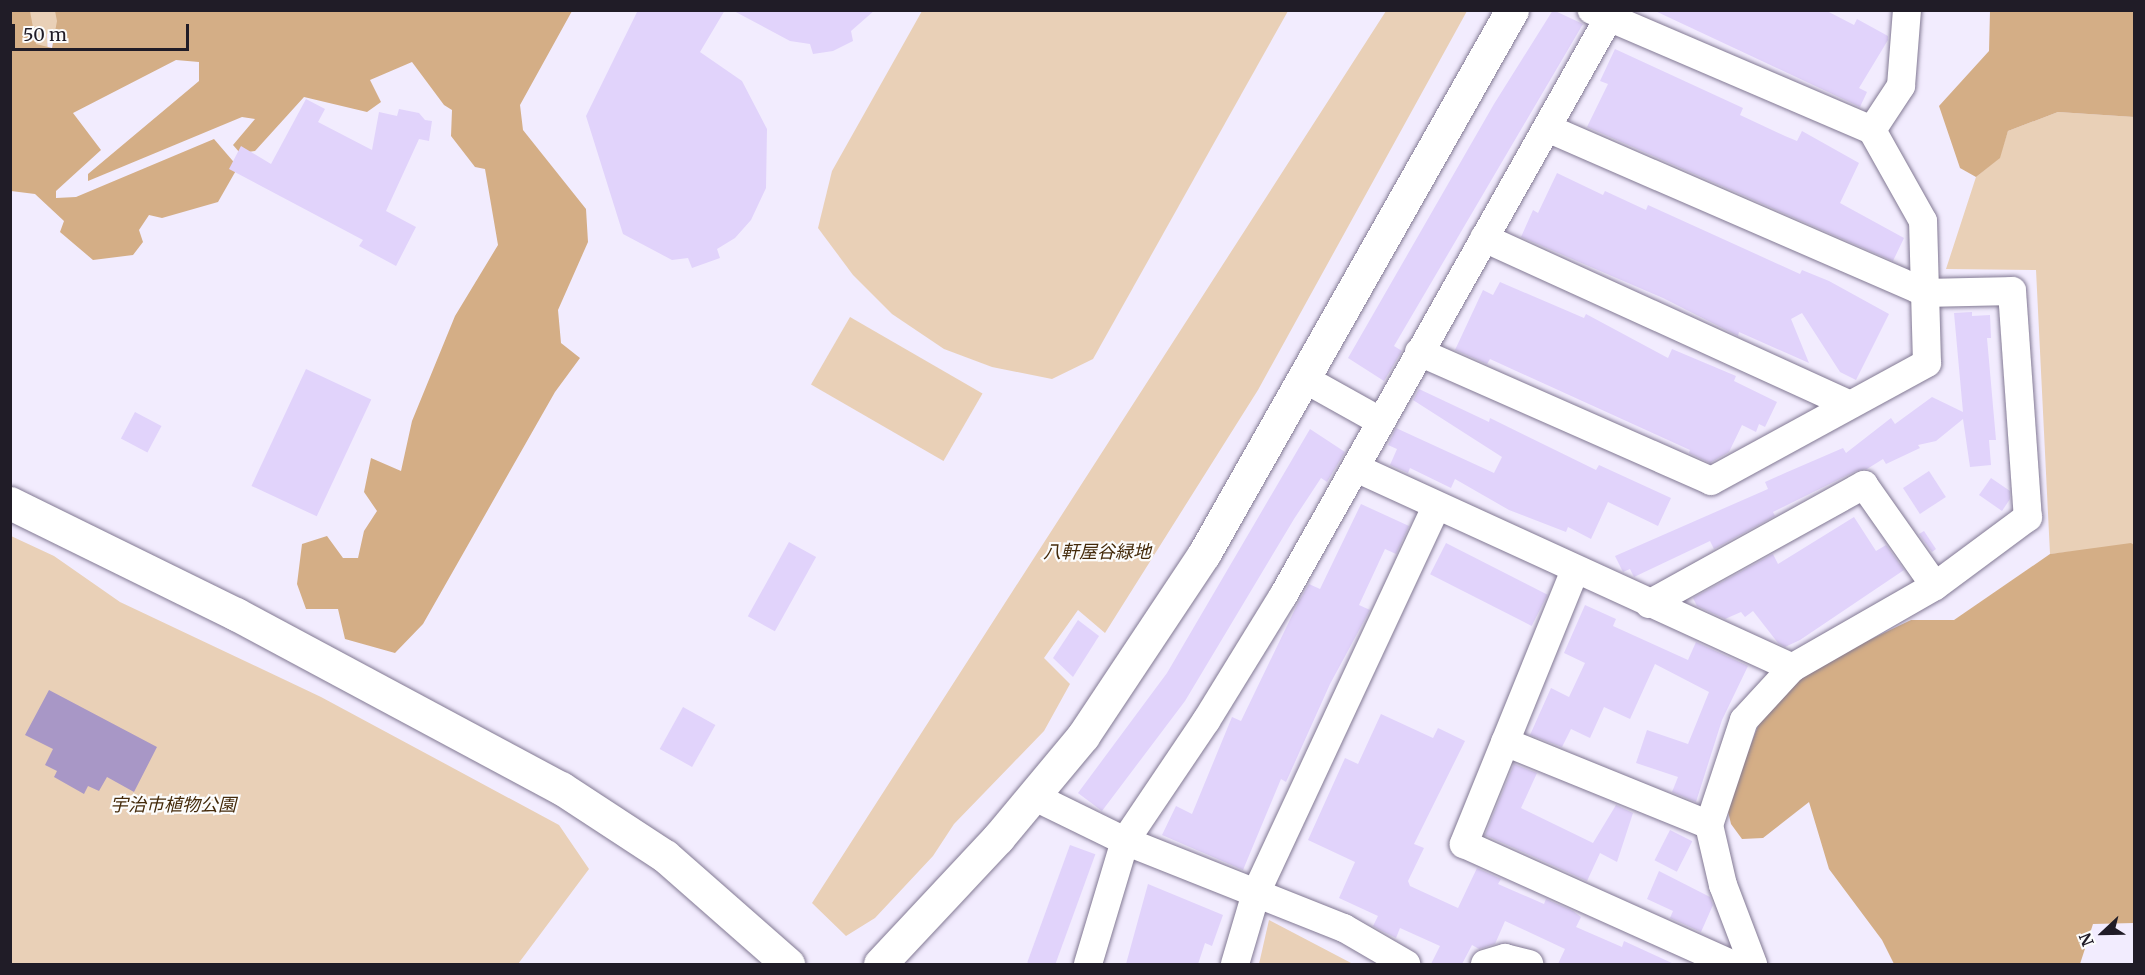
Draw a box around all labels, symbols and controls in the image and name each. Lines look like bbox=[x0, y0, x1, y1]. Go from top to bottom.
scale bar bbox=[15, 12, 192, 50]
text: 50 m bbox=[23, 23, 67, 46]
park label: 八軒屋谷緑地 bbox=[1043, 541, 1151, 563]
park label: 宇治市植物公園 bbox=[110, 794, 236, 816]
north arrow bbox=[2073, 903, 2133, 963]
text: N bbox=[2075, 930, 2098, 949]

